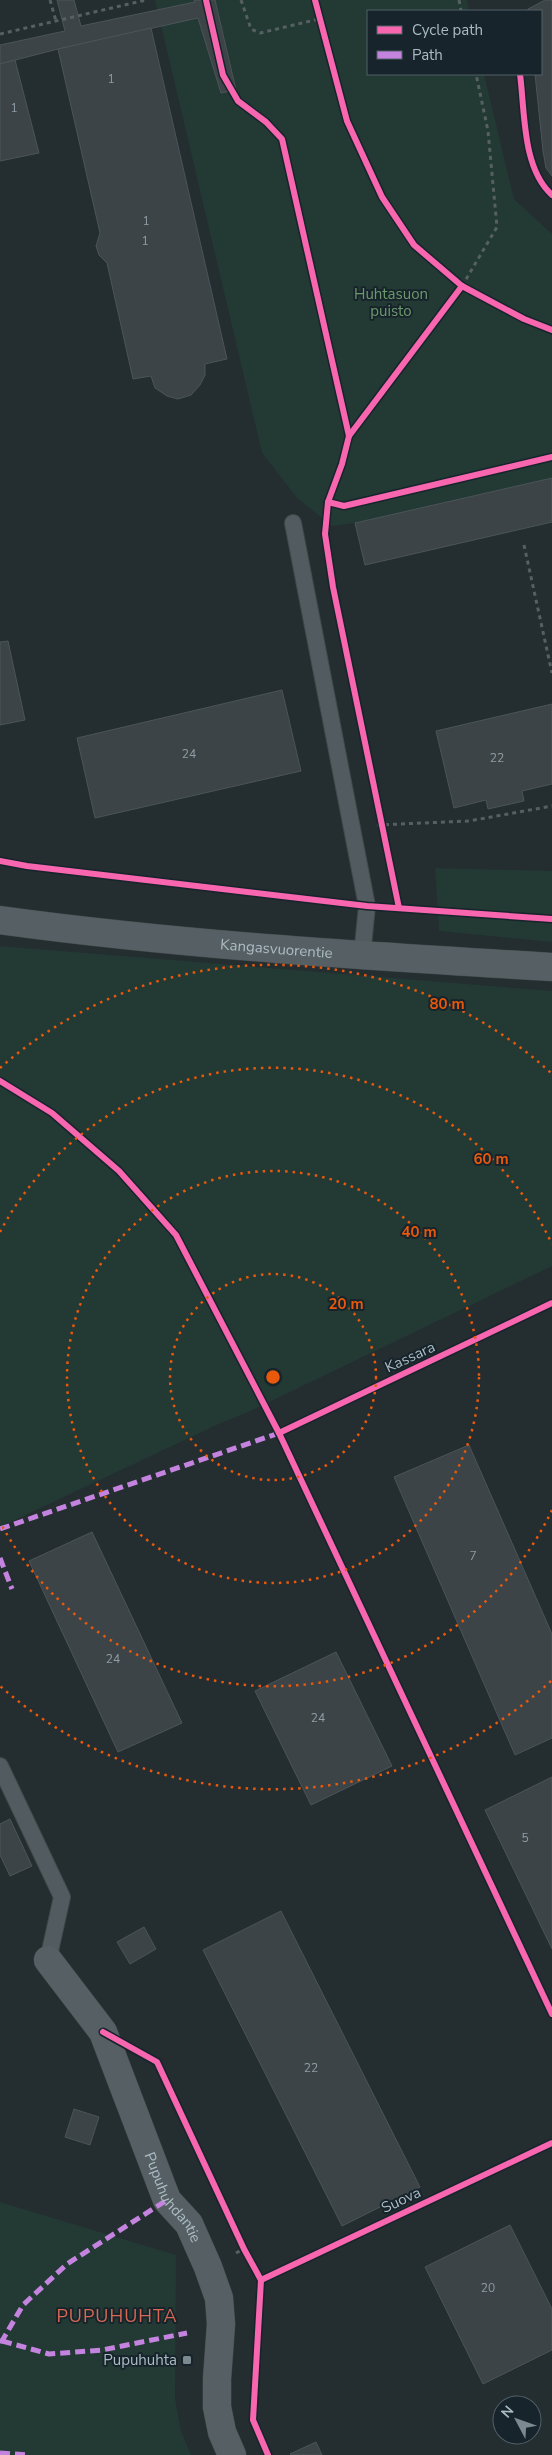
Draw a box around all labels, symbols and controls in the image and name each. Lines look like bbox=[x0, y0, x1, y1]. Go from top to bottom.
legend bbox=[367, 10, 542, 75]
text: Cycle path bbox=[412, 20, 483, 40]
text: Path bbox=[412, 45, 443, 65]
house number: 1 bbox=[107, 71, 115, 87]
house number: 1 bbox=[10, 100, 18, 116]
house number: 1 bbox=[142, 213, 150, 229]
house number: 1 bbox=[141, 233, 149, 249]
park label: Huhtasuon puisto bbox=[354, 284, 428, 321]
house number: 24 bbox=[182, 746, 196, 762]
house number: 22 bbox=[490, 750, 504, 766]
street label: Kangasvuorentie bbox=[219, 934, 333, 963]
text: 80 m bbox=[429, 994, 465, 1014]
text: 60 m bbox=[473, 1149, 509, 1169]
text: 40 m bbox=[401, 1222, 437, 1242]
text: 20 m bbox=[328, 1294, 364, 1314]
street label: Kassara bbox=[382, 1337, 438, 1377]
centre of rings bbox=[264, 1368, 282, 1386]
house number: 7 bbox=[469, 1548, 477, 1564]
house number: 24 bbox=[106, 1651, 120, 1667]
house number: 24 bbox=[311, 1710, 325, 1726]
house number: 5 bbox=[521, 1830, 529, 1846]
house number: 22 bbox=[304, 2060, 318, 2076]
street label: Pupuhuhdantie bbox=[140, 2149, 206, 2246]
street label: Suova bbox=[378, 2182, 424, 2218]
house number: 20 bbox=[481, 2280, 495, 2296]
district label: PUPUHUHTA bbox=[56, 2304, 178, 2328]
place label: Pupuhuhta bbox=[103, 2350, 177, 2370]
marker: Pupuhuhta bbox=[181, 2354, 193, 2366]
north arrow bbox=[492, 2395, 542, 2445]
text: N bbox=[497, 2402, 518, 2422]

